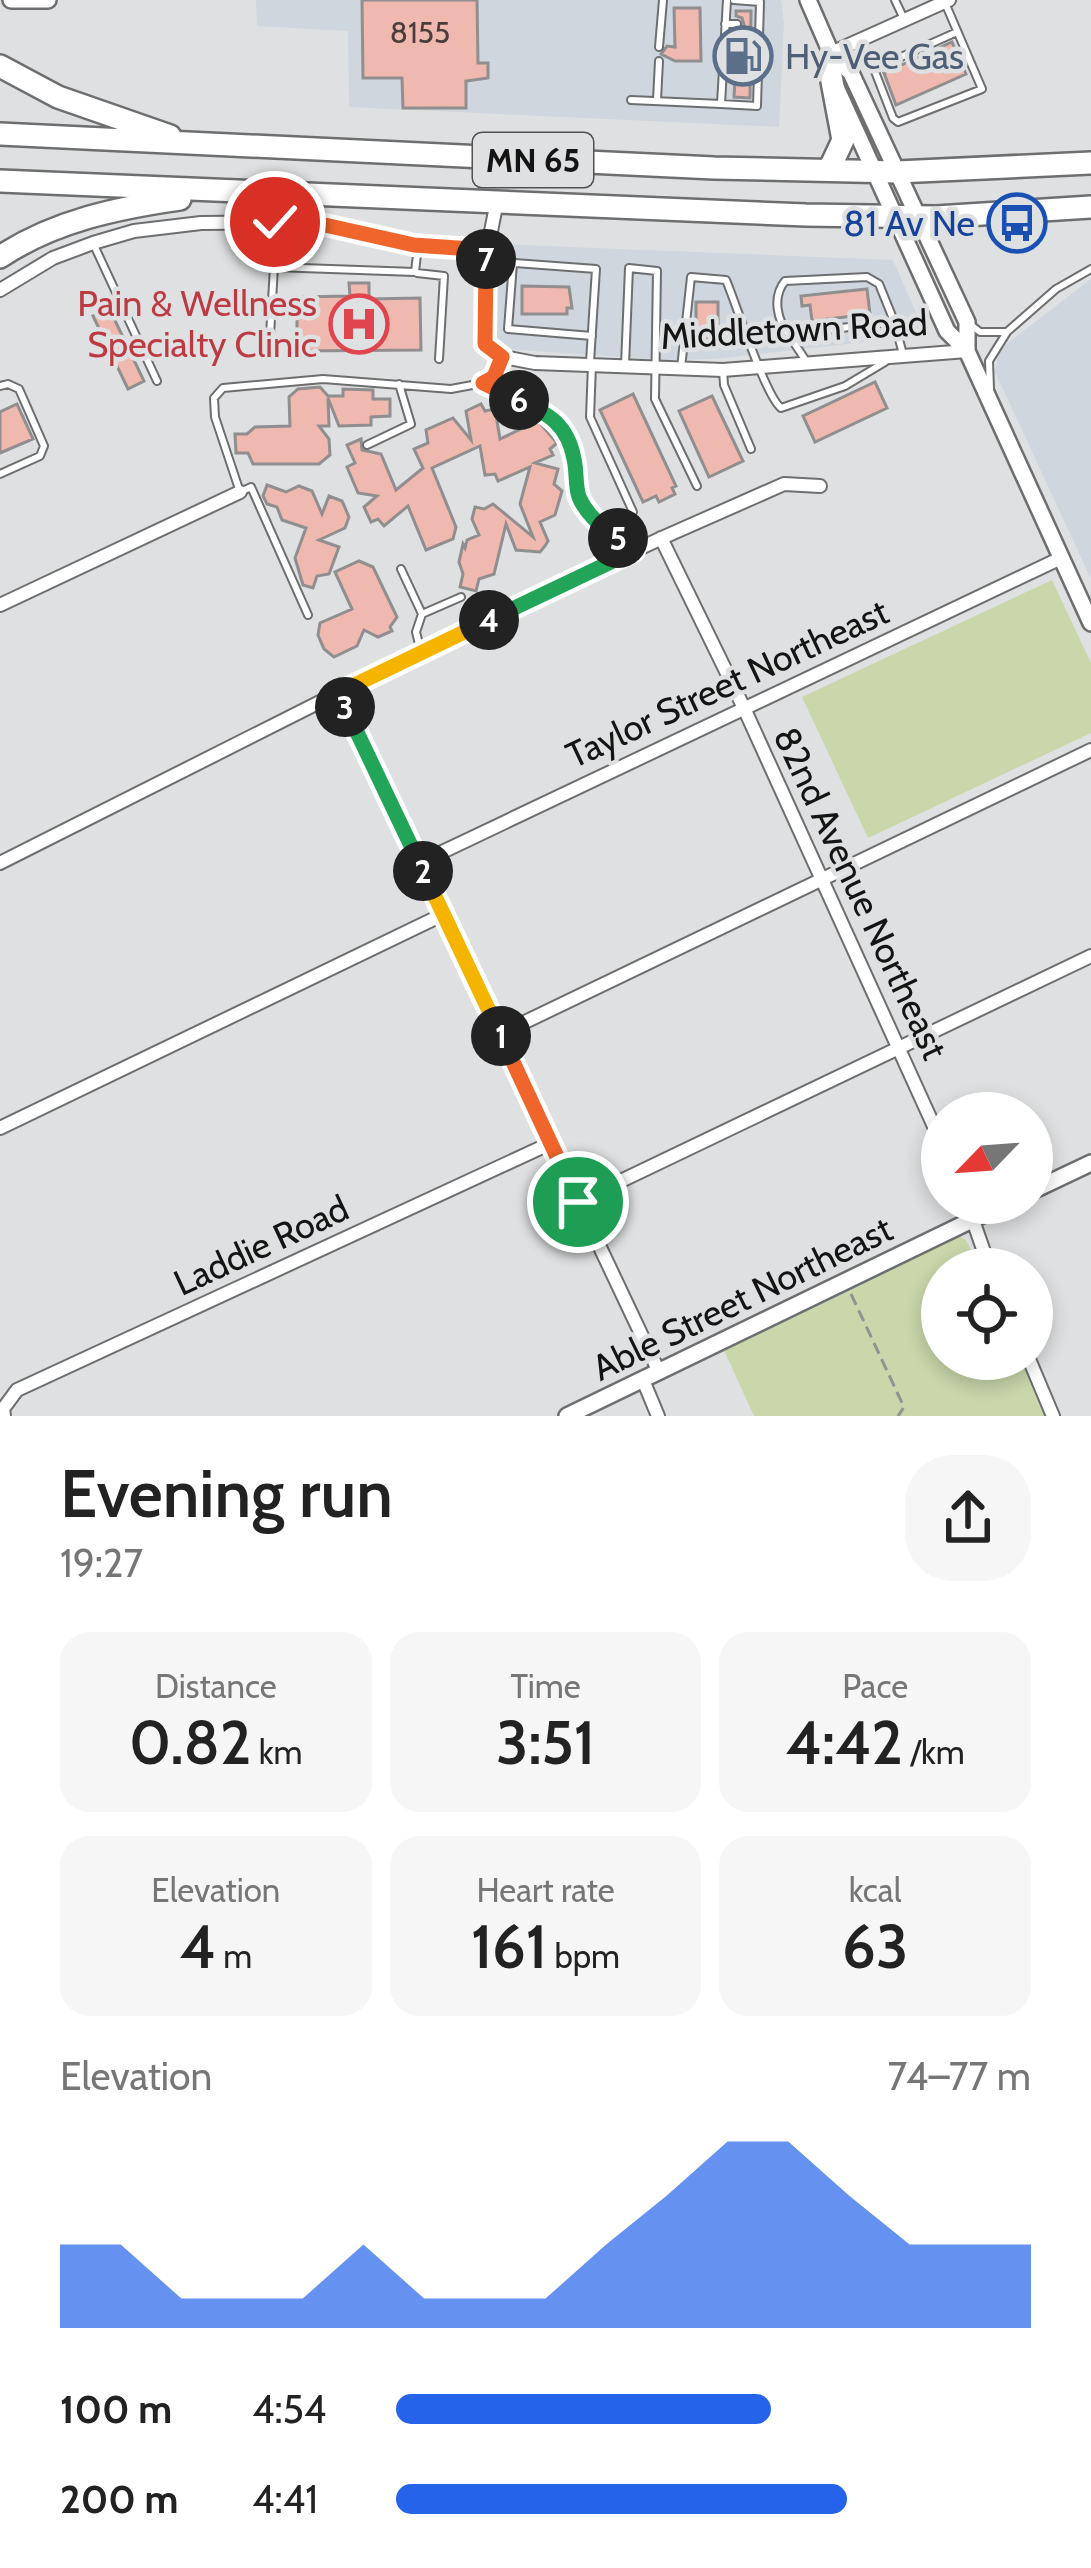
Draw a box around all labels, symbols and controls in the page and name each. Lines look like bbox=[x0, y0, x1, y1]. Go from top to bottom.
house number: 8155 bbox=[390, 14, 450, 51]
fuel station icon: Hy-Vee Gas bbox=[712, 25, 774, 87]
place label: Hy-Vee Gas bbox=[785, 34, 964, 78]
road number: MN 65 bbox=[473, 133, 593, 187]
pin bbox=[224, 171, 326, 273]
icon: check bbox=[242, 189, 308, 255]
bus stop icon: 81 Av Ne bbox=[986, 192, 1048, 254]
place label: 81 Av Ne bbox=[843, 201, 975, 245]
pin: 7 bbox=[456, 229, 516, 289]
text: 7 bbox=[478, 239, 494, 279]
place label: Pain & Wellness Specialty Clinic bbox=[77, 281, 317, 366]
hospital icon: Pain & Wellness Specialty Clinic bbox=[328, 293, 390, 355]
street label: Middletown Road bbox=[659, 300, 929, 358]
pin: 6 bbox=[489, 370, 549, 430]
text: 6 bbox=[510, 380, 528, 420]
pin: 5 bbox=[588, 508, 648, 568]
text: 5 bbox=[609, 518, 627, 558]
street label: Taylor Street Northeast bbox=[559, 589, 895, 777]
pin: 4 bbox=[459, 590, 519, 650]
text: 4 bbox=[479, 600, 499, 640]
pin: 3 bbox=[315, 677, 375, 737]
text: 3 bbox=[336, 687, 354, 727]
street label: 82nd Avenue Northeast bbox=[765, 720, 957, 1066]
pin: 2 bbox=[393, 841, 453, 901]
text: 2 bbox=[414, 851, 432, 891]
pin: 1 bbox=[471, 1006, 531, 1066]
text: 1 bbox=[495, 1016, 507, 1056]
north arrow bbox=[921, 1092, 1053, 1224]
map controls bbox=[921, 1092, 1053, 1380]
pin bbox=[527, 1151, 629, 1253]
icon: arrive bbox=[545, 1169, 611, 1235]
street label: Laddie Road bbox=[167, 1185, 355, 1305]
street label: Able Street Northeast bbox=[585, 1206, 899, 1390]
button: locate bbox=[921, 1248, 1053, 1380]
text: Evening run bbox=[60, 1453, 393, 1534]
button: share bbox=[905, 1455, 1031, 1581]
text: 19:27 bbox=[60, 1539, 143, 1587]
text: Distance bbox=[155, 1666, 277, 1706]
text: Time bbox=[510, 1666, 581, 1706]
text: Pace bbox=[842, 1666, 908, 1706]
text: 0.82 bbox=[129, 1706, 251, 1779]
text: 3:51 bbox=[496, 1706, 595, 1779]
text: 4:42 bbox=[786, 1706, 903, 1779]
text: km bbox=[251, 1732, 303, 1772]
text: /km bbox=[903, 1732, 965, 1772]
text: Elevation bbox=[151, 1870, 280, 1910]
text: Heart rate bbox=[476, 1870, 615, 1910]
text: kcal bbox=[849, 1870, 901, 1910]
text: 4 bbox=[179, 1910, 216, 1983]
text: 161 bbox=[471, 1910, 547, 1983]
text: 63 bbox=[842, 1910, 908, 1983]
text: m bbox=[216, 1936, 252, 1976]
text: bpm bbox=[547, 1936, 620, 1976]
text: Elevation bbox=[60, 2052, 212, 2100]
text: 74–77 m bbox=[888, 2052, 1031, 2100]
text: 100 m bbox=[60, 2385, 172, 2433]
text: 4:54 bbox=[252, 2385, 326, 2433]
text: 200 m bbox=[60, 2475, 178, 2523]
text: 4:41 bbox=[252, 2475, 318, 2523]

